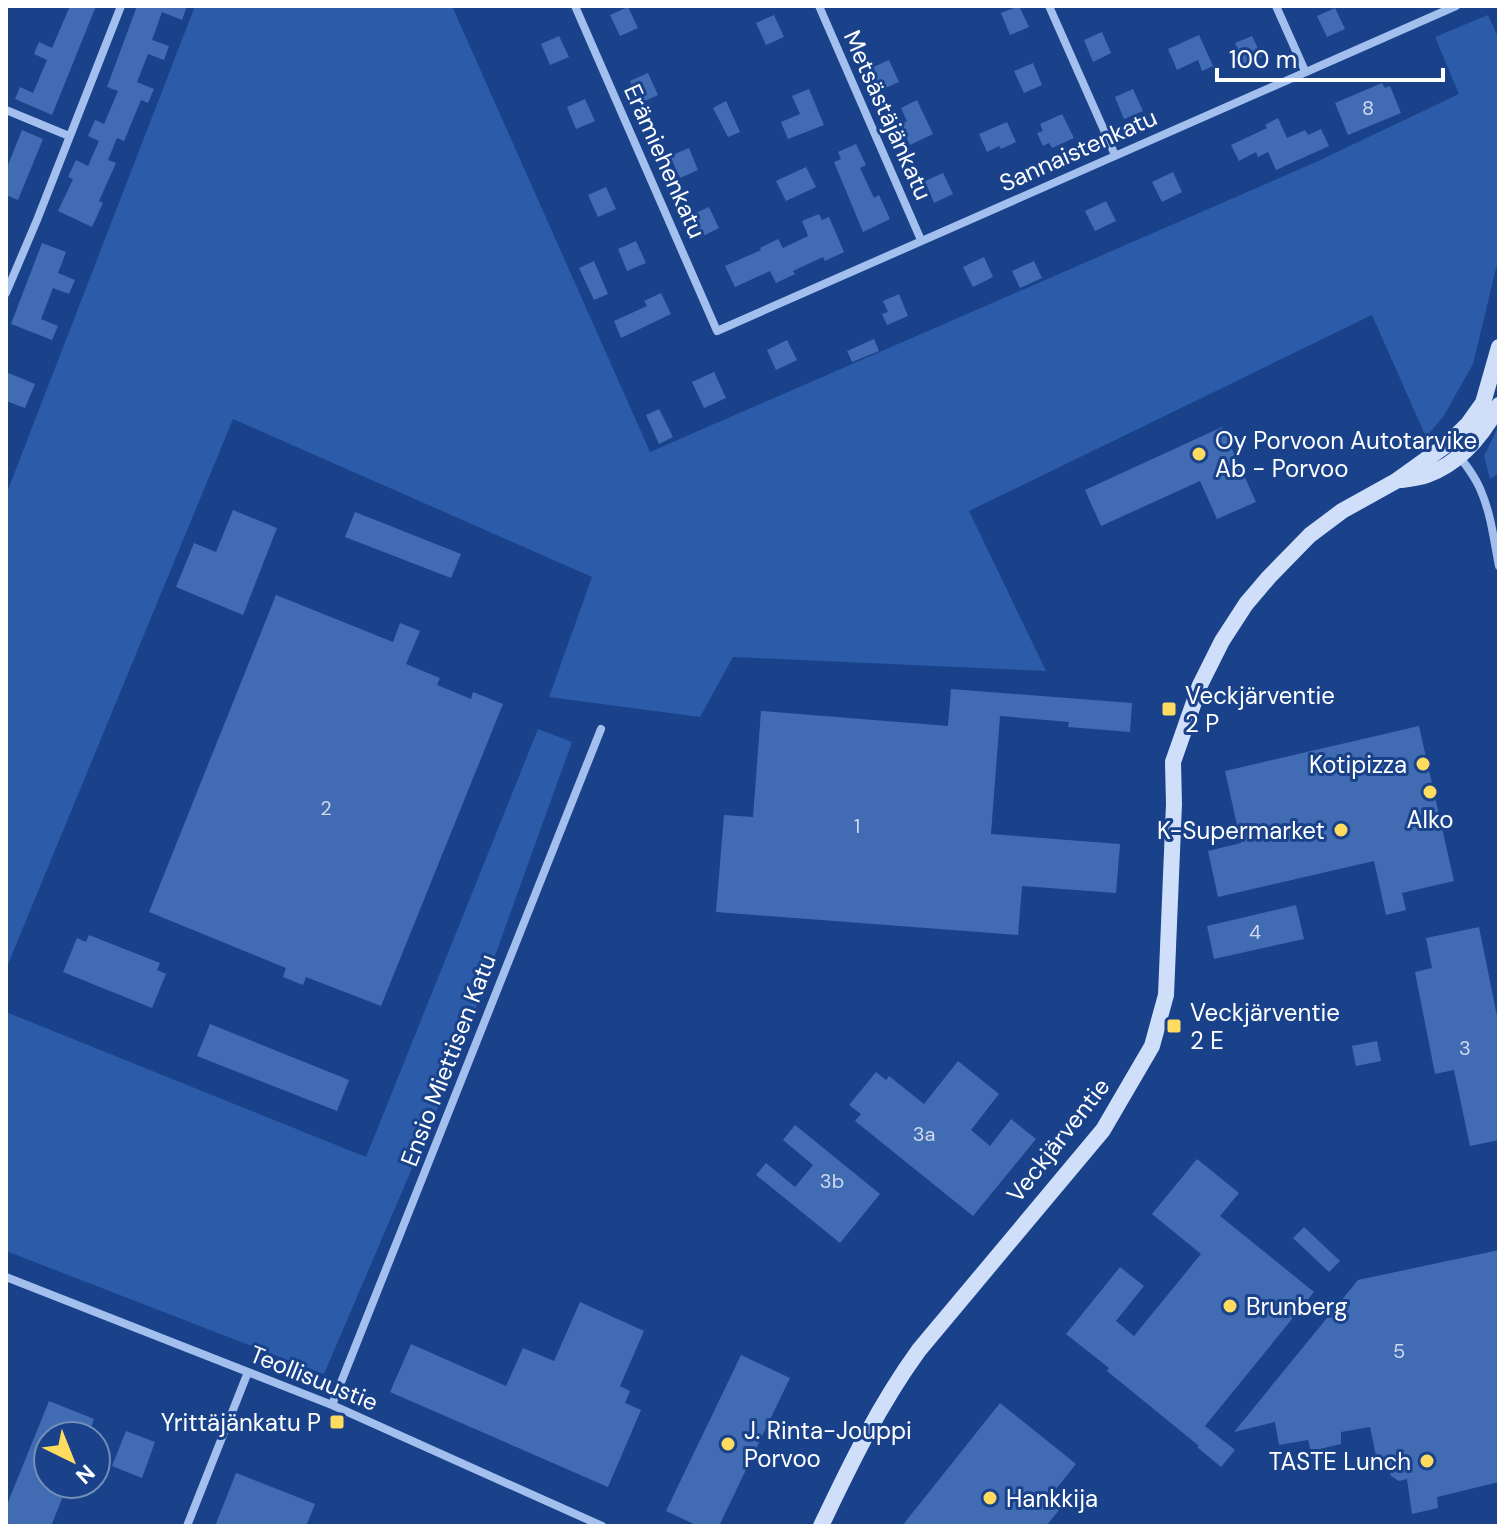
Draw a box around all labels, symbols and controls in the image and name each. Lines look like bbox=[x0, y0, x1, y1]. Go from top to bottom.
street label: Metsästäjänkatu bbox=[837, 25, 939, 205]
scale bar bbox=[1217, 32, 1443, 82]
text: 100 m bbox=[1229, 44, 1297, 75]
street label: Erämiehenkatu bbox=[617, 79, 713, 243]
house number: 8 bbox=[1362, 95, 1374, 121]
street label: Sannaistenkatu bbox=[994, 101, 1162, 199]
place label: Oy Porvoon Autotarvike Ab - Porvoo bbox=[1215, 425, 1477, 484]
marker: Oy Porvoon Autotarvike Ab - Porvoo bbox=[1190, 445, 1208, 463]
place label: Veckjärventie 2 P bbox=[1185, 680, 1335, 739]
marker: Veckjärventie 2 P bbox=[1160, 700, 1178, 718]
place label: Kotipizza bbox=[1309, 749, 1407, 780]
marker: Kotipizza bbox=[1414, 755, 1432, 773]
marker: Alko bbox=[1421, 783, 1439, 801]
house number: 2 bbox=[320, 795, 332, 821]
place label: Alko bbox=[1407, 804, 1453, 835]
house number: 1 bbox=[854, 813, 860, 839]
place label: K-Supermarket bbox=[1157, 815, 1325, 846]
marker: K-Supermarket bbox=[1332, 821, 1350, 839]
house number: 4 bbox=[1249, 919, 1261, 945]
street label: Ensio Miettisen Katu bbox=[393, 950, 503, 1170]
place label: Veckjärventie 2 E bbox=[1190, 997, 1340, 1056]
marker: Veckjärventie 2 E bbox=[1165, 1017, 1183, 1035]
house number: 3 bbox=[1459, 1035, 1471, 1061]
street label: Veckjärventie bbox=[1000, 1071, 1116, 1209]
house number: 3a bbox=[913, 1121, 935, 1147]
house number: 3b bbox=[820, 1168, 844, 1194]
place label: Brunberg bbox=[1246, 1291, 1348, 1322]
marker: Brunberg bbox=[1221, 1297, 1239, 1315]
street label: Teollisuustie bbox=[245, 1338, 383, 1418]
house number: 5 bbox=[1393, 1338, 1405, 1364]
place label: Yrittäjänkatu P bbox=[161, 1407, 321, 1438]
marker: Yrittäjänkatu P bbox=[328, 1413, 346, 1431]
place label: J. Rinta-Jouppi Porvoo bbox=[744, 1415, 912, 1474]
north arrow bbox=[32, 1420, 112, 1500]
marker: J. Rinta-Jouppi Porvoo bbox=[719, 1435, 737, 1453]
place label: TASTE Lunch bbox=[1269, 1446, 1411, 1477]
marker: TASTE Lunch bbox=[1418, 1452, 1436, 1470]
text: N bbox=[70, 1458, 101, 1490]
place label: Hankkija bbox=[1006, 1483, 1098, 1514]
marker: Hankkija bbox=[981, 1489, 999, 1507]

